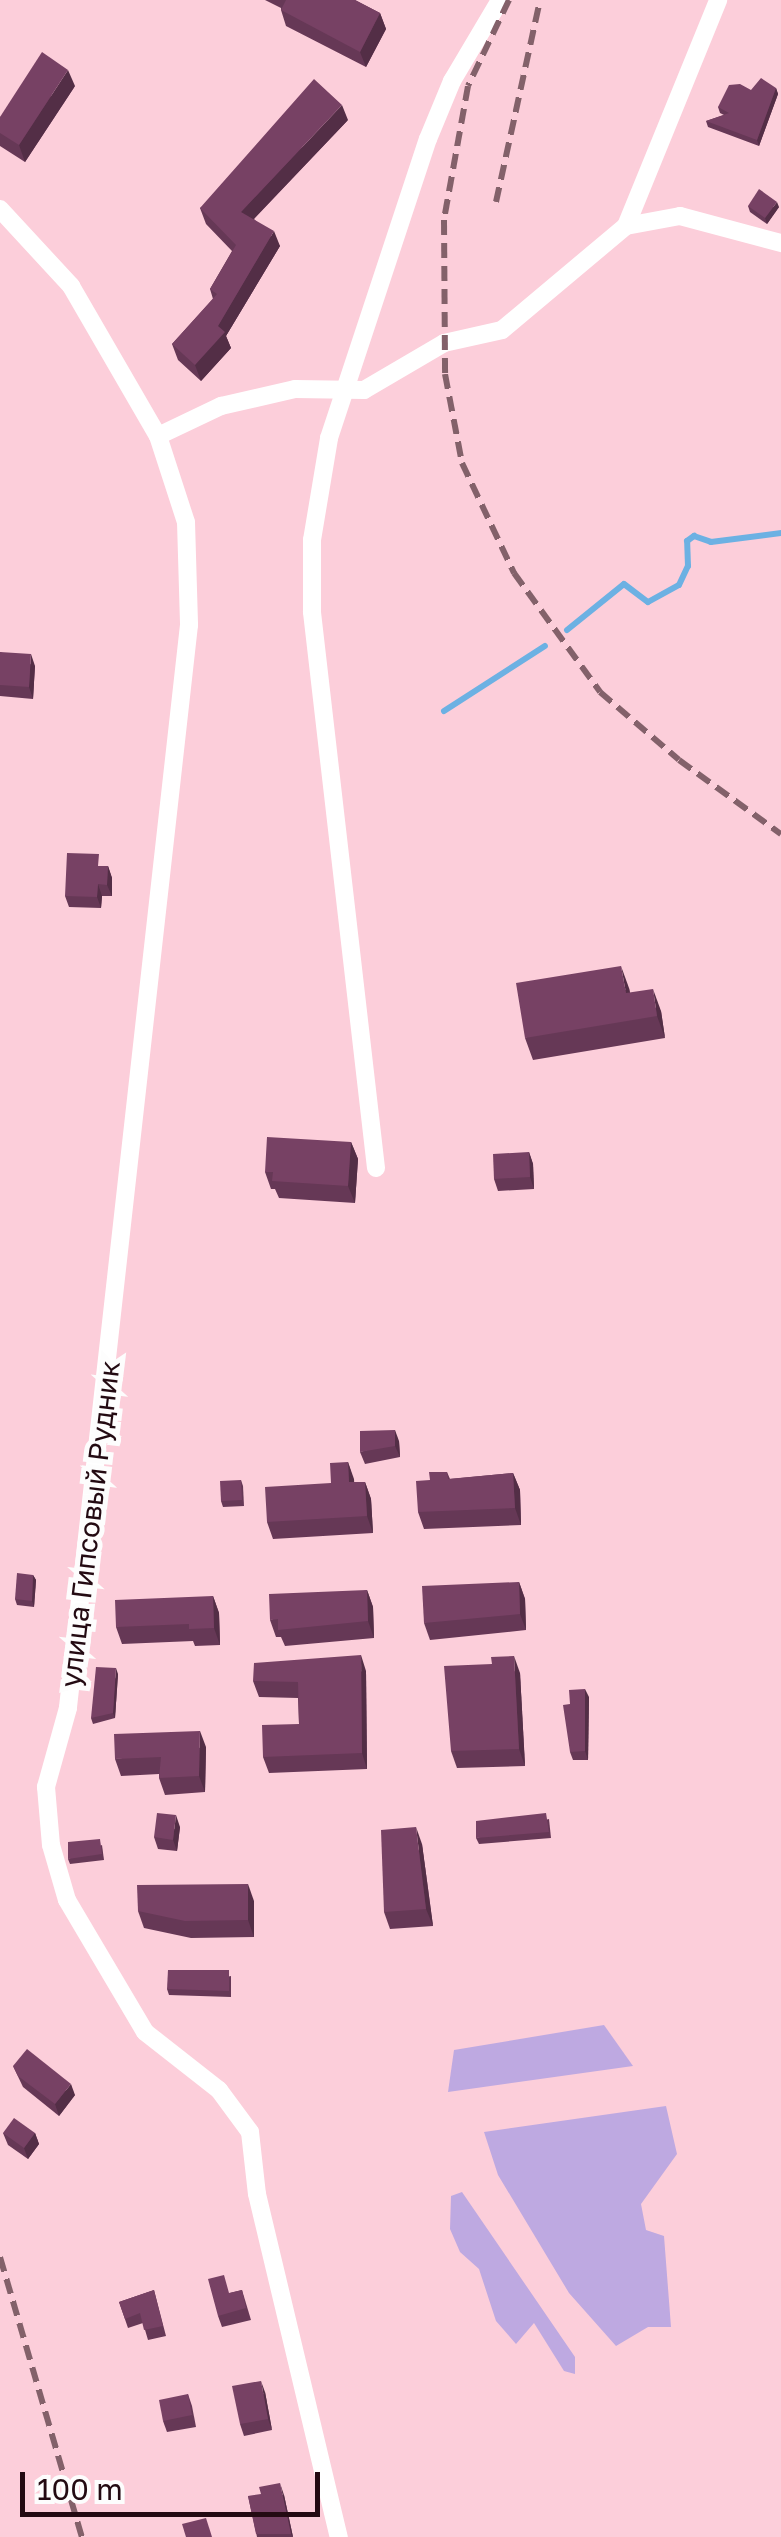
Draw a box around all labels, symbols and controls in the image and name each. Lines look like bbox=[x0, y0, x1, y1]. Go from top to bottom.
street label: улица Гипсовый Рудник bbox=[53, 1359, 127, 1689]
scale bar bbox=[25, 2452, 325, 2514]
text: 100 m bbox=[37, 2471, 123, 2507]

